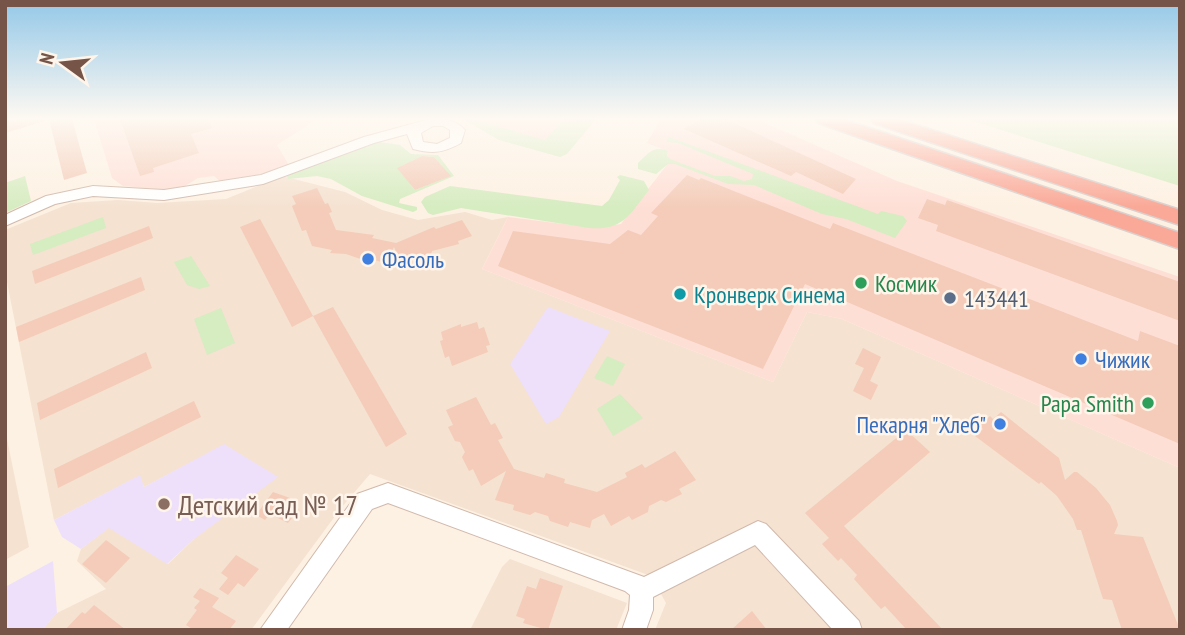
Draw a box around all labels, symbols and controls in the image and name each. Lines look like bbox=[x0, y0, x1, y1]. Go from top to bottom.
north arrow bbox=[28, 28, 98, 98]
text: N bbox=[34, 51, 59, 67]
place label: Фасоль bbox=[382, 244, 444, 275]
marker: Фасоль bbox=[360, 251, 376, 267]
place label: Космик bbox=[875, 268, 938, 299]
marker: Космик bbox=[853, 275, 869, 291]
place label: Кронверк Синема bbox=[694, 279, 845, 310]
place label: 143441 bbox=[964, 283, 1029, 314]
marker: Кронверк Синема bbox=[672, 286, 688, 302]
marker: 143441 bbox=[942, 290, 958, 306]
place label: Чижик bbox=[1095, 344, 1151, 375]
marker: Чижик bbox=[1073, 351, 1089, 367]
place label: Papa Smith bbox=[1041, 388, 1134, 419]
marker: Papa Smith bbox=[1140, 395, 1156, 411]
place label: Пекарня "Хлеб" bbox=[856, 409, 986, 440]
marker: Пекарня "Хлеб" bbox=[992, 416, 1008, 432]
place label: Детский сад № 17 bbox=[178, 486, 358, 523]
marker: Детский сад № 17 bbox=[156, 496, 172, 512]

